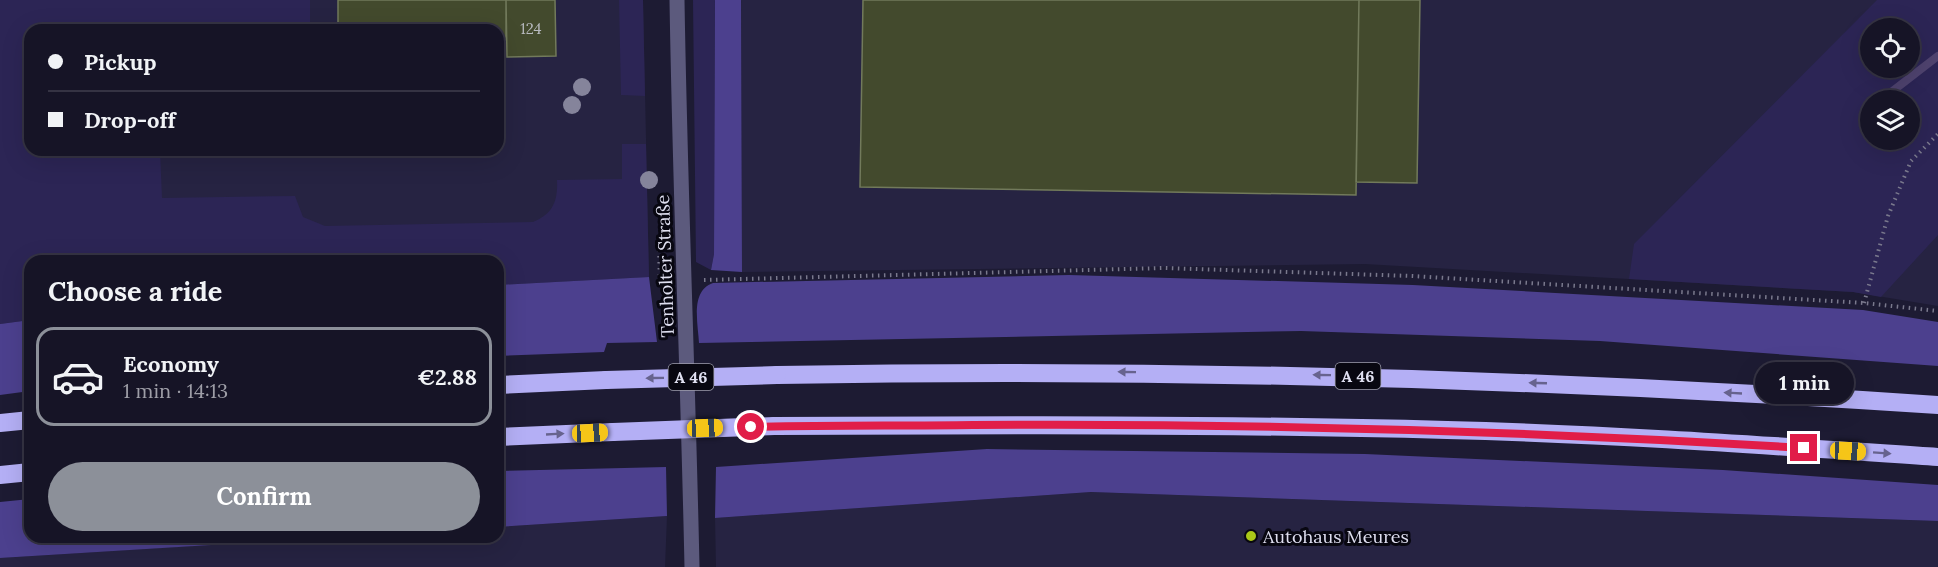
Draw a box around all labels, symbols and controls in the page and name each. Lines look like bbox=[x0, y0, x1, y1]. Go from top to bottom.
map controls bbox=[1860, 18, 1920, 150]
button: locate bbox=[1860, 18, 1920, 78]
house number: 124 bbox=[520, 19, 542, 38]
text: Pickup bbox=[84, 48, 157, 76]
button: layers bbox=[1860, 90, 1920, 150]
text: Drop-off bbox=[84, 106, 176, 134]
street label: Tenholter Straße bbox=[651, 194, 679, 338]
text: Choose a ride bbox=[48, 274, 222, 308]
icon: car bbox=[51, 350, 105, 404]
text: Economy bbox=[123, 350, 219, 378]
callout: 1 min bbox=[1754, 361, 1854, 403]
text: €2.88 bbox=[417, 363, 477, 391]
road number: A 46 bbox=[1336, 363, 1380, 389]
road number: A 46 bbox=[668, 364, 714, 390]
one-way arrow bbox=[1118, 367, 1137, 377]
one-way arrow bbox=[1313, 370, 1332, 380]
text: 1 min bbox=[1779, 370, 1830, 395]
one-way arrow bbox=[646, 374, 665, 383]
text: 1 min · 14:13 bbox=[123, 378, 228, 403]
one-way arrow bbox=[1529, 378, 1548, 387]
one-way arrow bbox=[1723, 388, 1742, 397]
route start bbox=[737, 413, 764, 440]
car bbox=[687, 418, 723, 438]
car bbox=[572, 423, 608, 443]
one-way arrow bbox=[546, 430, 565, 439]
route end bbox=[1790, 434, 1817, 461]
car bbox=[1830, 441, 1866, 461]
one-way arrow bbox=[1873, 449, 1892, 458]
button: Confirm bbox=[48, 462, 480, 531]
place label: Autohaus Meures bbox=[1262, 525, 1409, 548]
marker: Autohaus Meures bbox=[1244, 529, 1258, 543]

